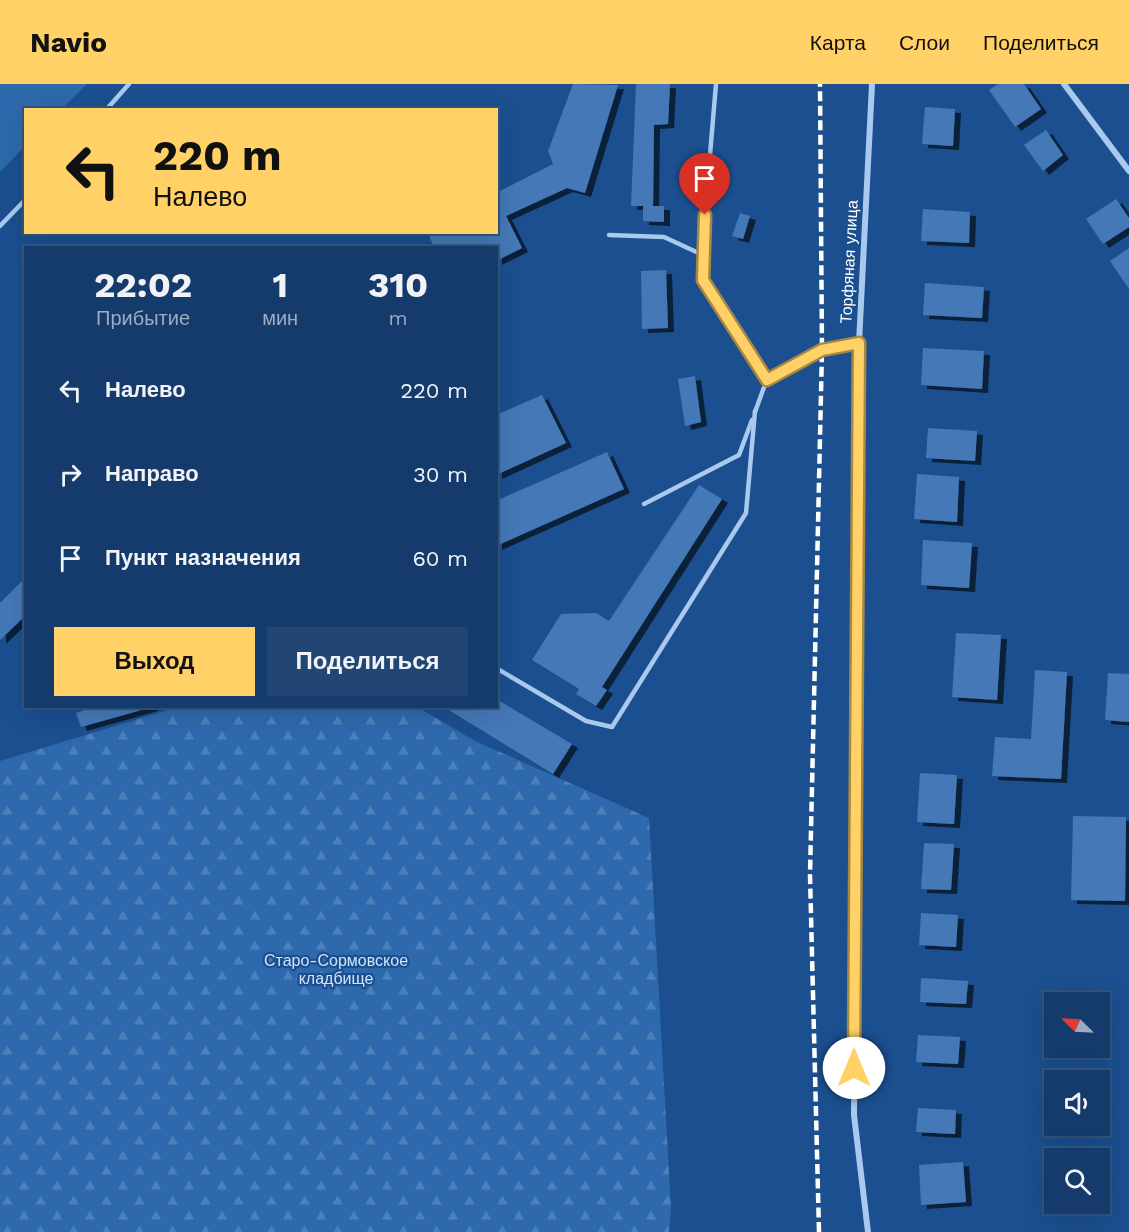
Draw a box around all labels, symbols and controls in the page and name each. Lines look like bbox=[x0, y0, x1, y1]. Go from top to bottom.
text: Navio bbox=[30, 26, 107, 59]
text: Карта bbox=[810, 30, 866, 55]
text: Слои bbox=[899, 30, 950, 55]
text: Поделиться bbox=[983, 30, 1099, 55]
text: 220 m bbox=[153, 131, 282, 180]
icon: left bbox=[54, 132, 132, 210]
pin bbox=[679, 153, 730, 215]
icon: arrive bbox=[688, 162, 721, 195]
text: Налево bbox=[153, 181, 247, 213]
street label: Торфяная улица bbox=[836, 200, 862, 324]
text: 22:02 bbox=[94, 264, 192, 306]
text: 1 bbox=[272, 264, 288, 306]
text: 310 bbox=[368, 264, 428, 306]
text: Прибытие bbox=[96, 306, 190, 330]
text: мин bbox=[262, 306, 298, 330]
text: m bbox=[389, 306, 408, 330]
icon: left bbox=[54, 374, 87, 407]
text: Налево bbox=[105, 377, 186, 402]
text: 220 m bbox=[400, 378, 468, 403]
icon: right bbox=[54, 458, 87, 491]
text: Направо bbox=[105, 461, 199, 486]
text: 30 m bbox=[413, 462, 468, 487]
icon: arrive bbox=[54, 542, 87, 575]
text: Пункт назначения bbox=[105, 545, 301, 570]
text: 60 m bbox=[412, 546, 468, 571]
button: Выход bbox=[54, 627, 255, 696]
button: Поделиться bbox=[267, 627, 468, 696]
park label: Старо-Сормовское кладбище bbox=[264, 951, 408, 988]
north arrow bbox=[1044, 992, 1110, 1058]
map controls bbox=[1044, 992, 1110, 1214]
position arrow bbox=[822, 1036, 886, 1100]
button: sound bbox=[1044, 1070, 1110, 1136]
button: search bbox=[1044, 1148, 1110, 1214]

